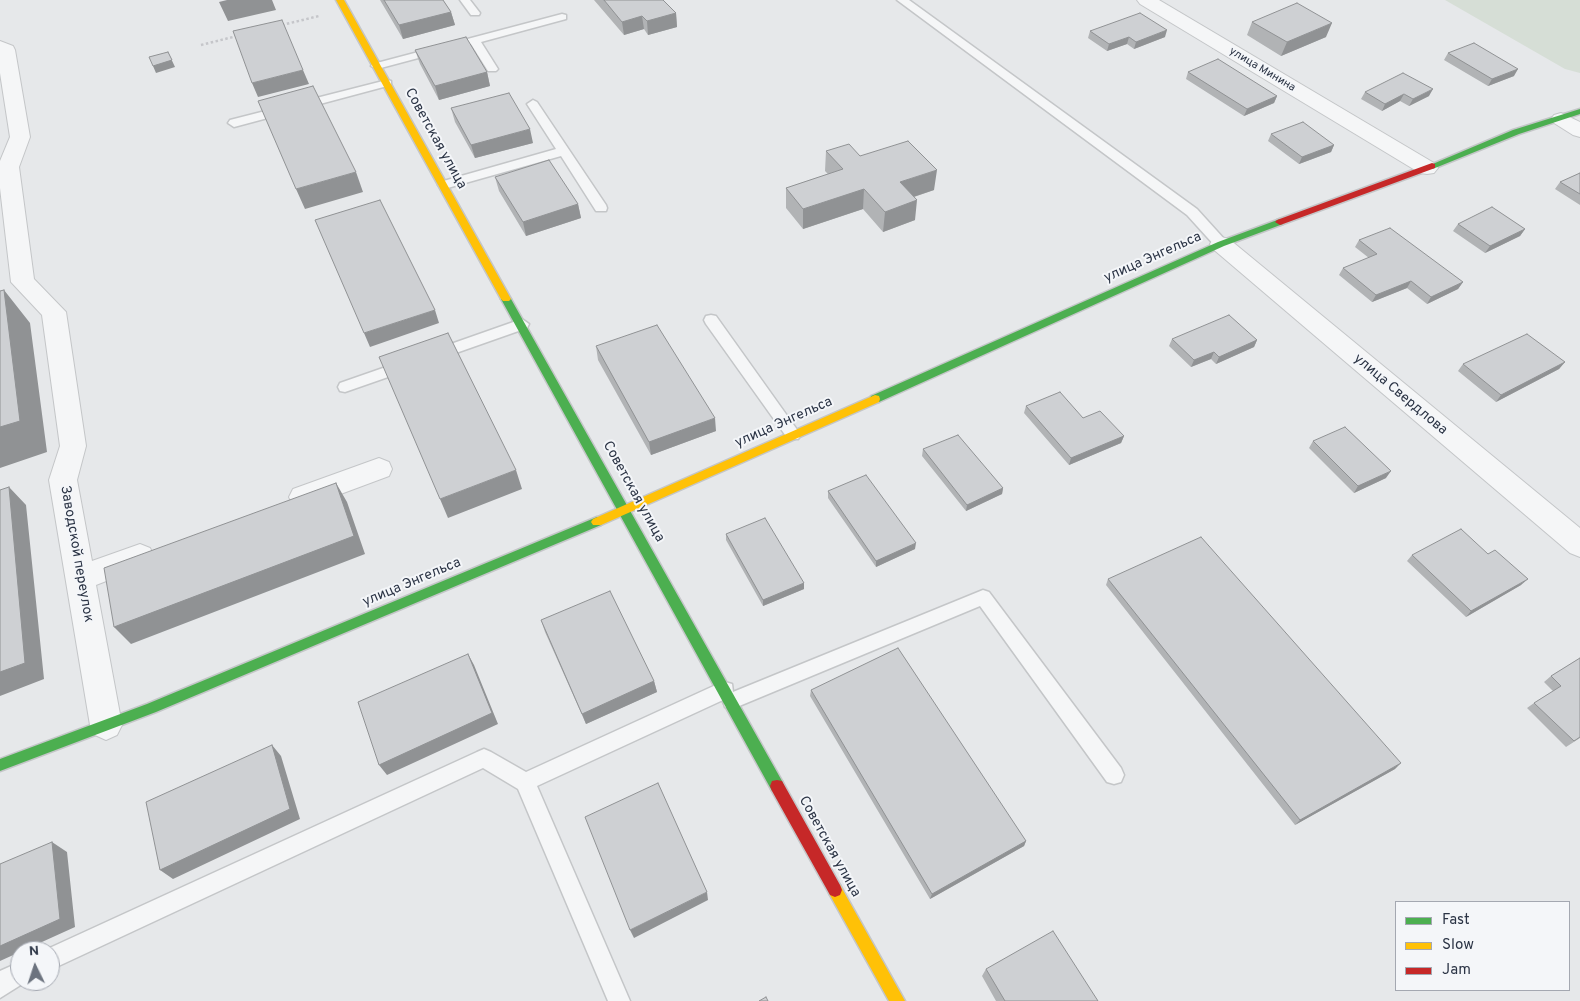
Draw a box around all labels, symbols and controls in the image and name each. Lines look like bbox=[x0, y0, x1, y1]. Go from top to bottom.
street label: улица Минина bbox=[1226, 45, 1298, 95]
street label: Советская улица bbox=[400, 86, 470, 192]
street label: улица Энгельса bbox=[1102, 229, 1204, 287]
street label: улица Свердлова bbox=[1350, 351, 1450, 439]
street label: улица Энгельса bbox=[733, 394, 835, 452]
street label: Советская улица bbox=[598, 439, 668, 545]
street label: Заводской переулок bbox=[56, 484, 96, 624]
street label: улица Энгельса bbox=[360, 555, 464, 611]
street label: Советская улица bbox=[794, 794, 864, 900]
legend bbox=[1395, 901, 1570, 991]
text: Fast bbox=[1442, 911, 1470, 930]
text: Slow bbox=[1442, 936, 1474, 955]
north arrow bbox=[10, 941, 60, 991]
text: N bbox=[28, 943, 40, 960]
text: Jam bbox=[1442, 961, 1471, 980]

